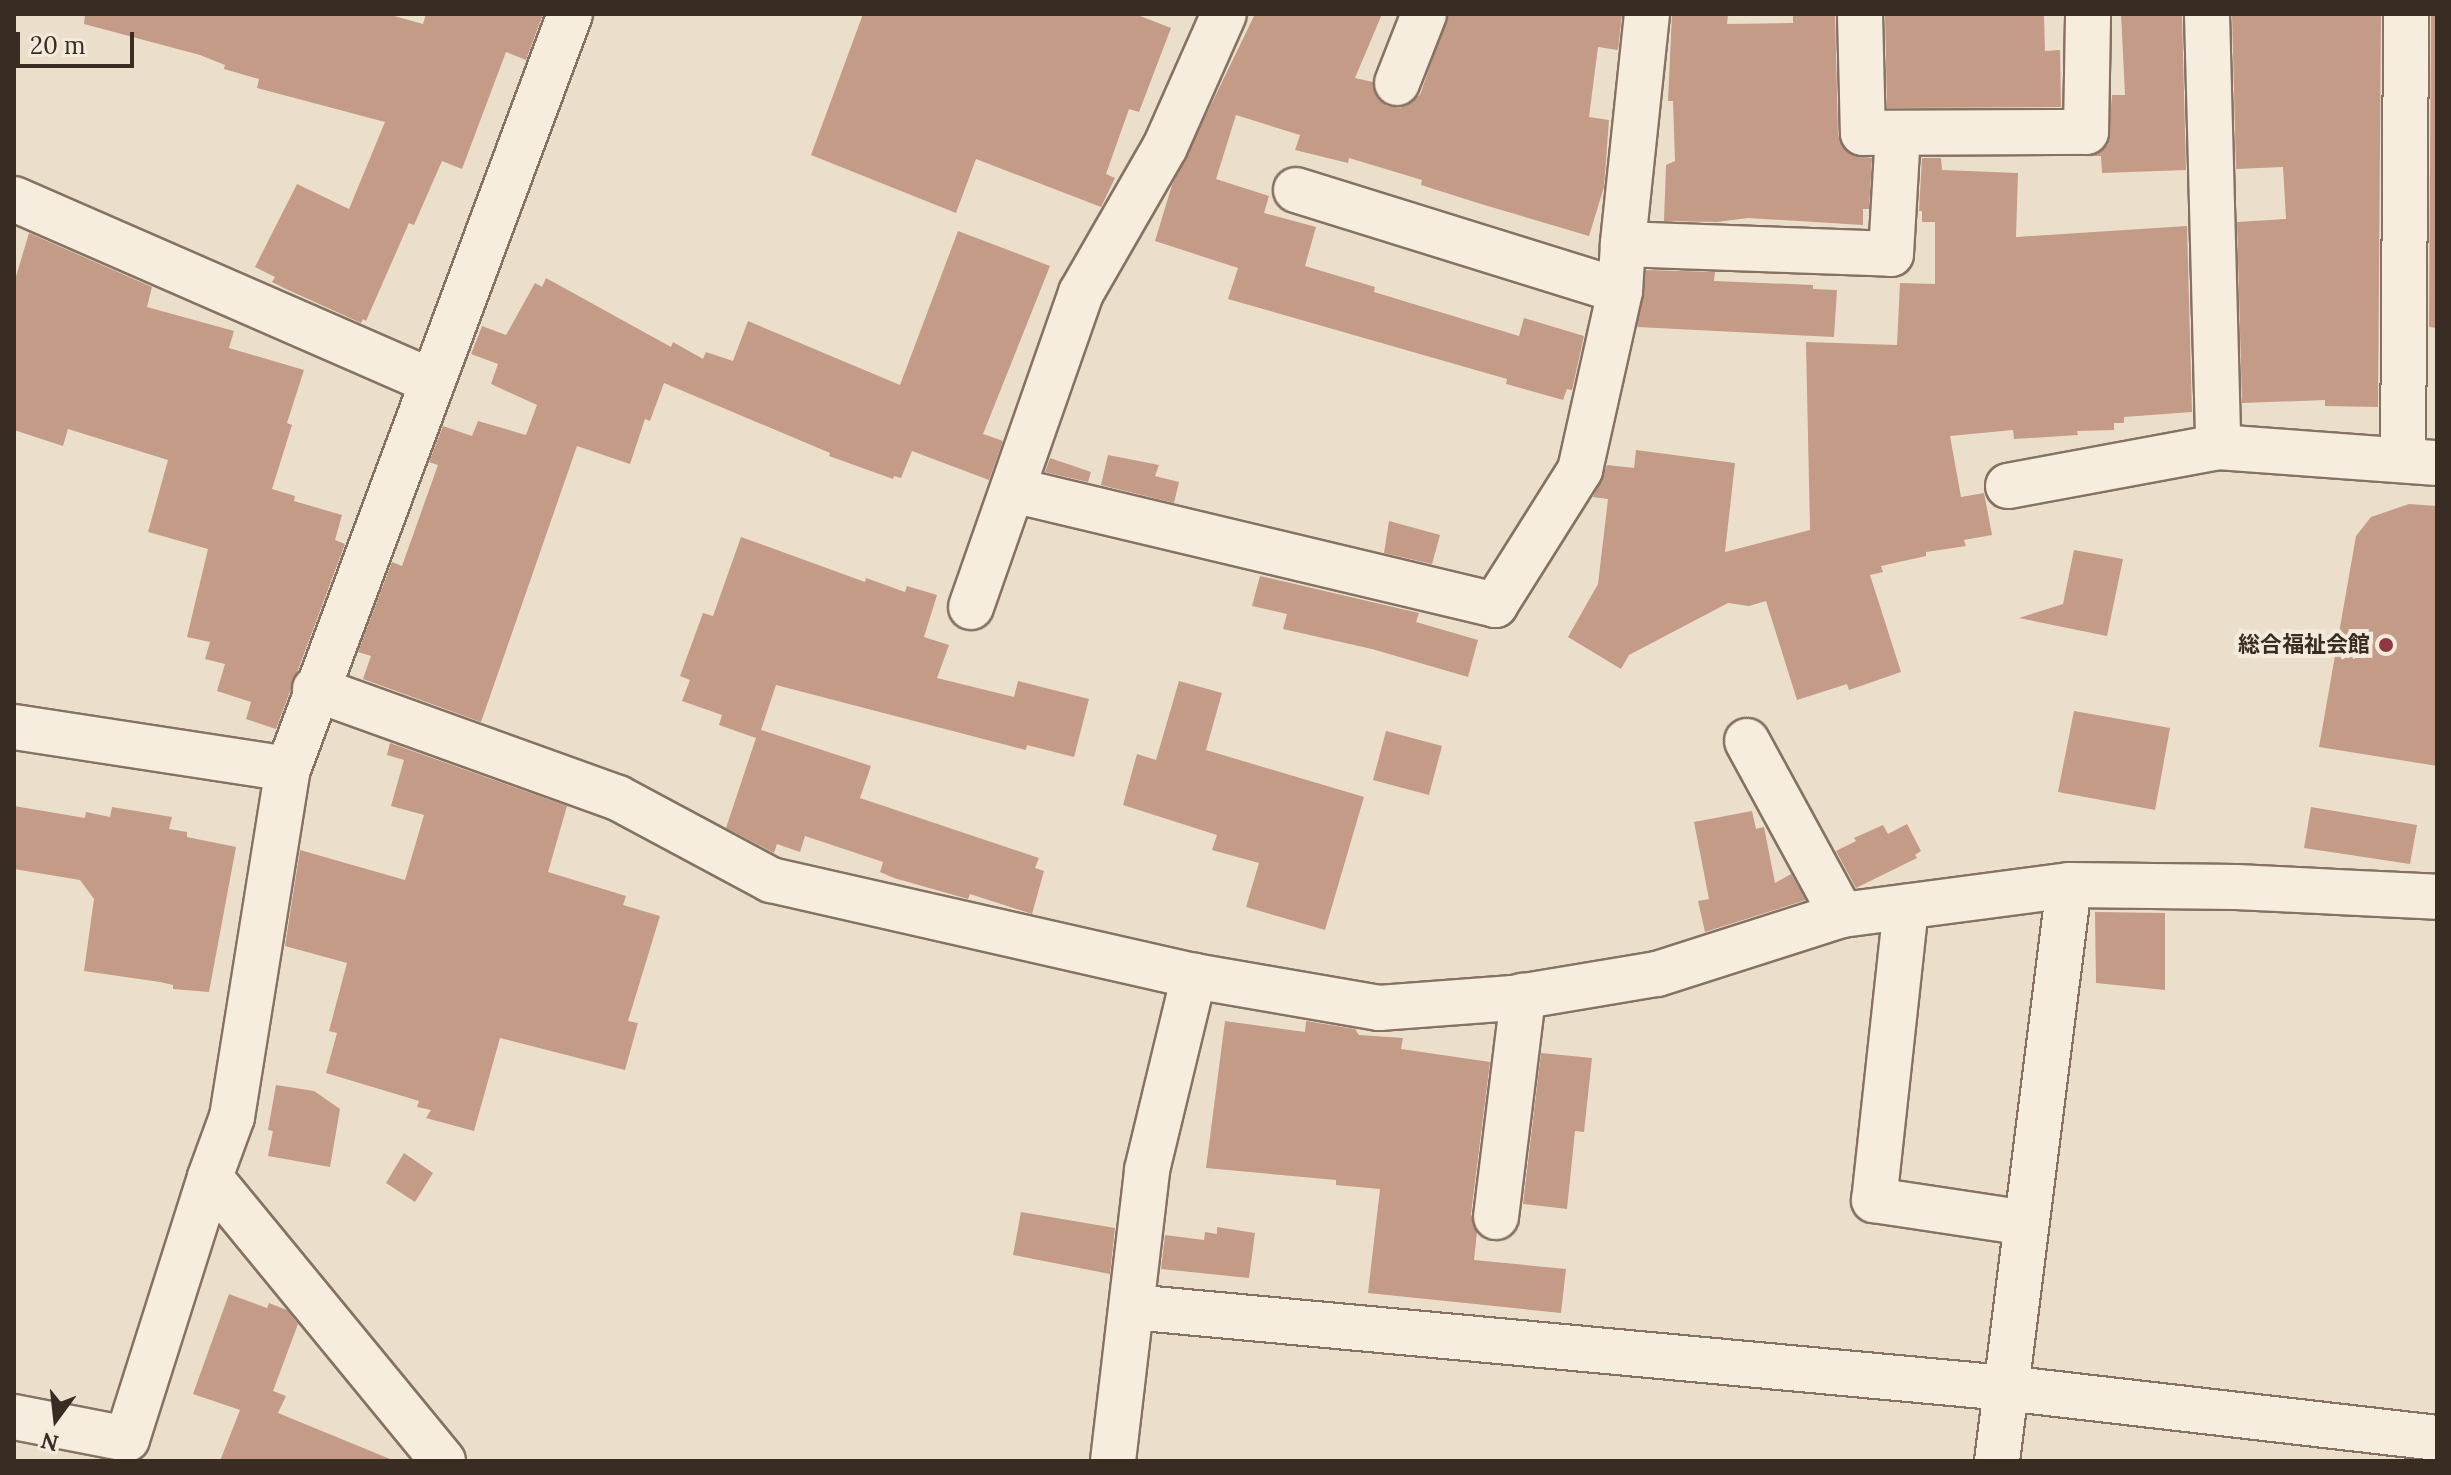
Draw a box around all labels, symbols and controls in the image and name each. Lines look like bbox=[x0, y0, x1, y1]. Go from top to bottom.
scale bar bbox=[20, 16, 138, 66]
text: 20 m bbox=[30, 30, 86, 61]
place label: 総合福祉会館 bbox=[2238, 632, 2370, 658]
marker: 総合福祉会館 bbox=[2377, 636, 2395, 654]
north arrow bbox=[16, 1379, 96, 1459]
text: N bbox=[38, 1426, 62, 1458]

